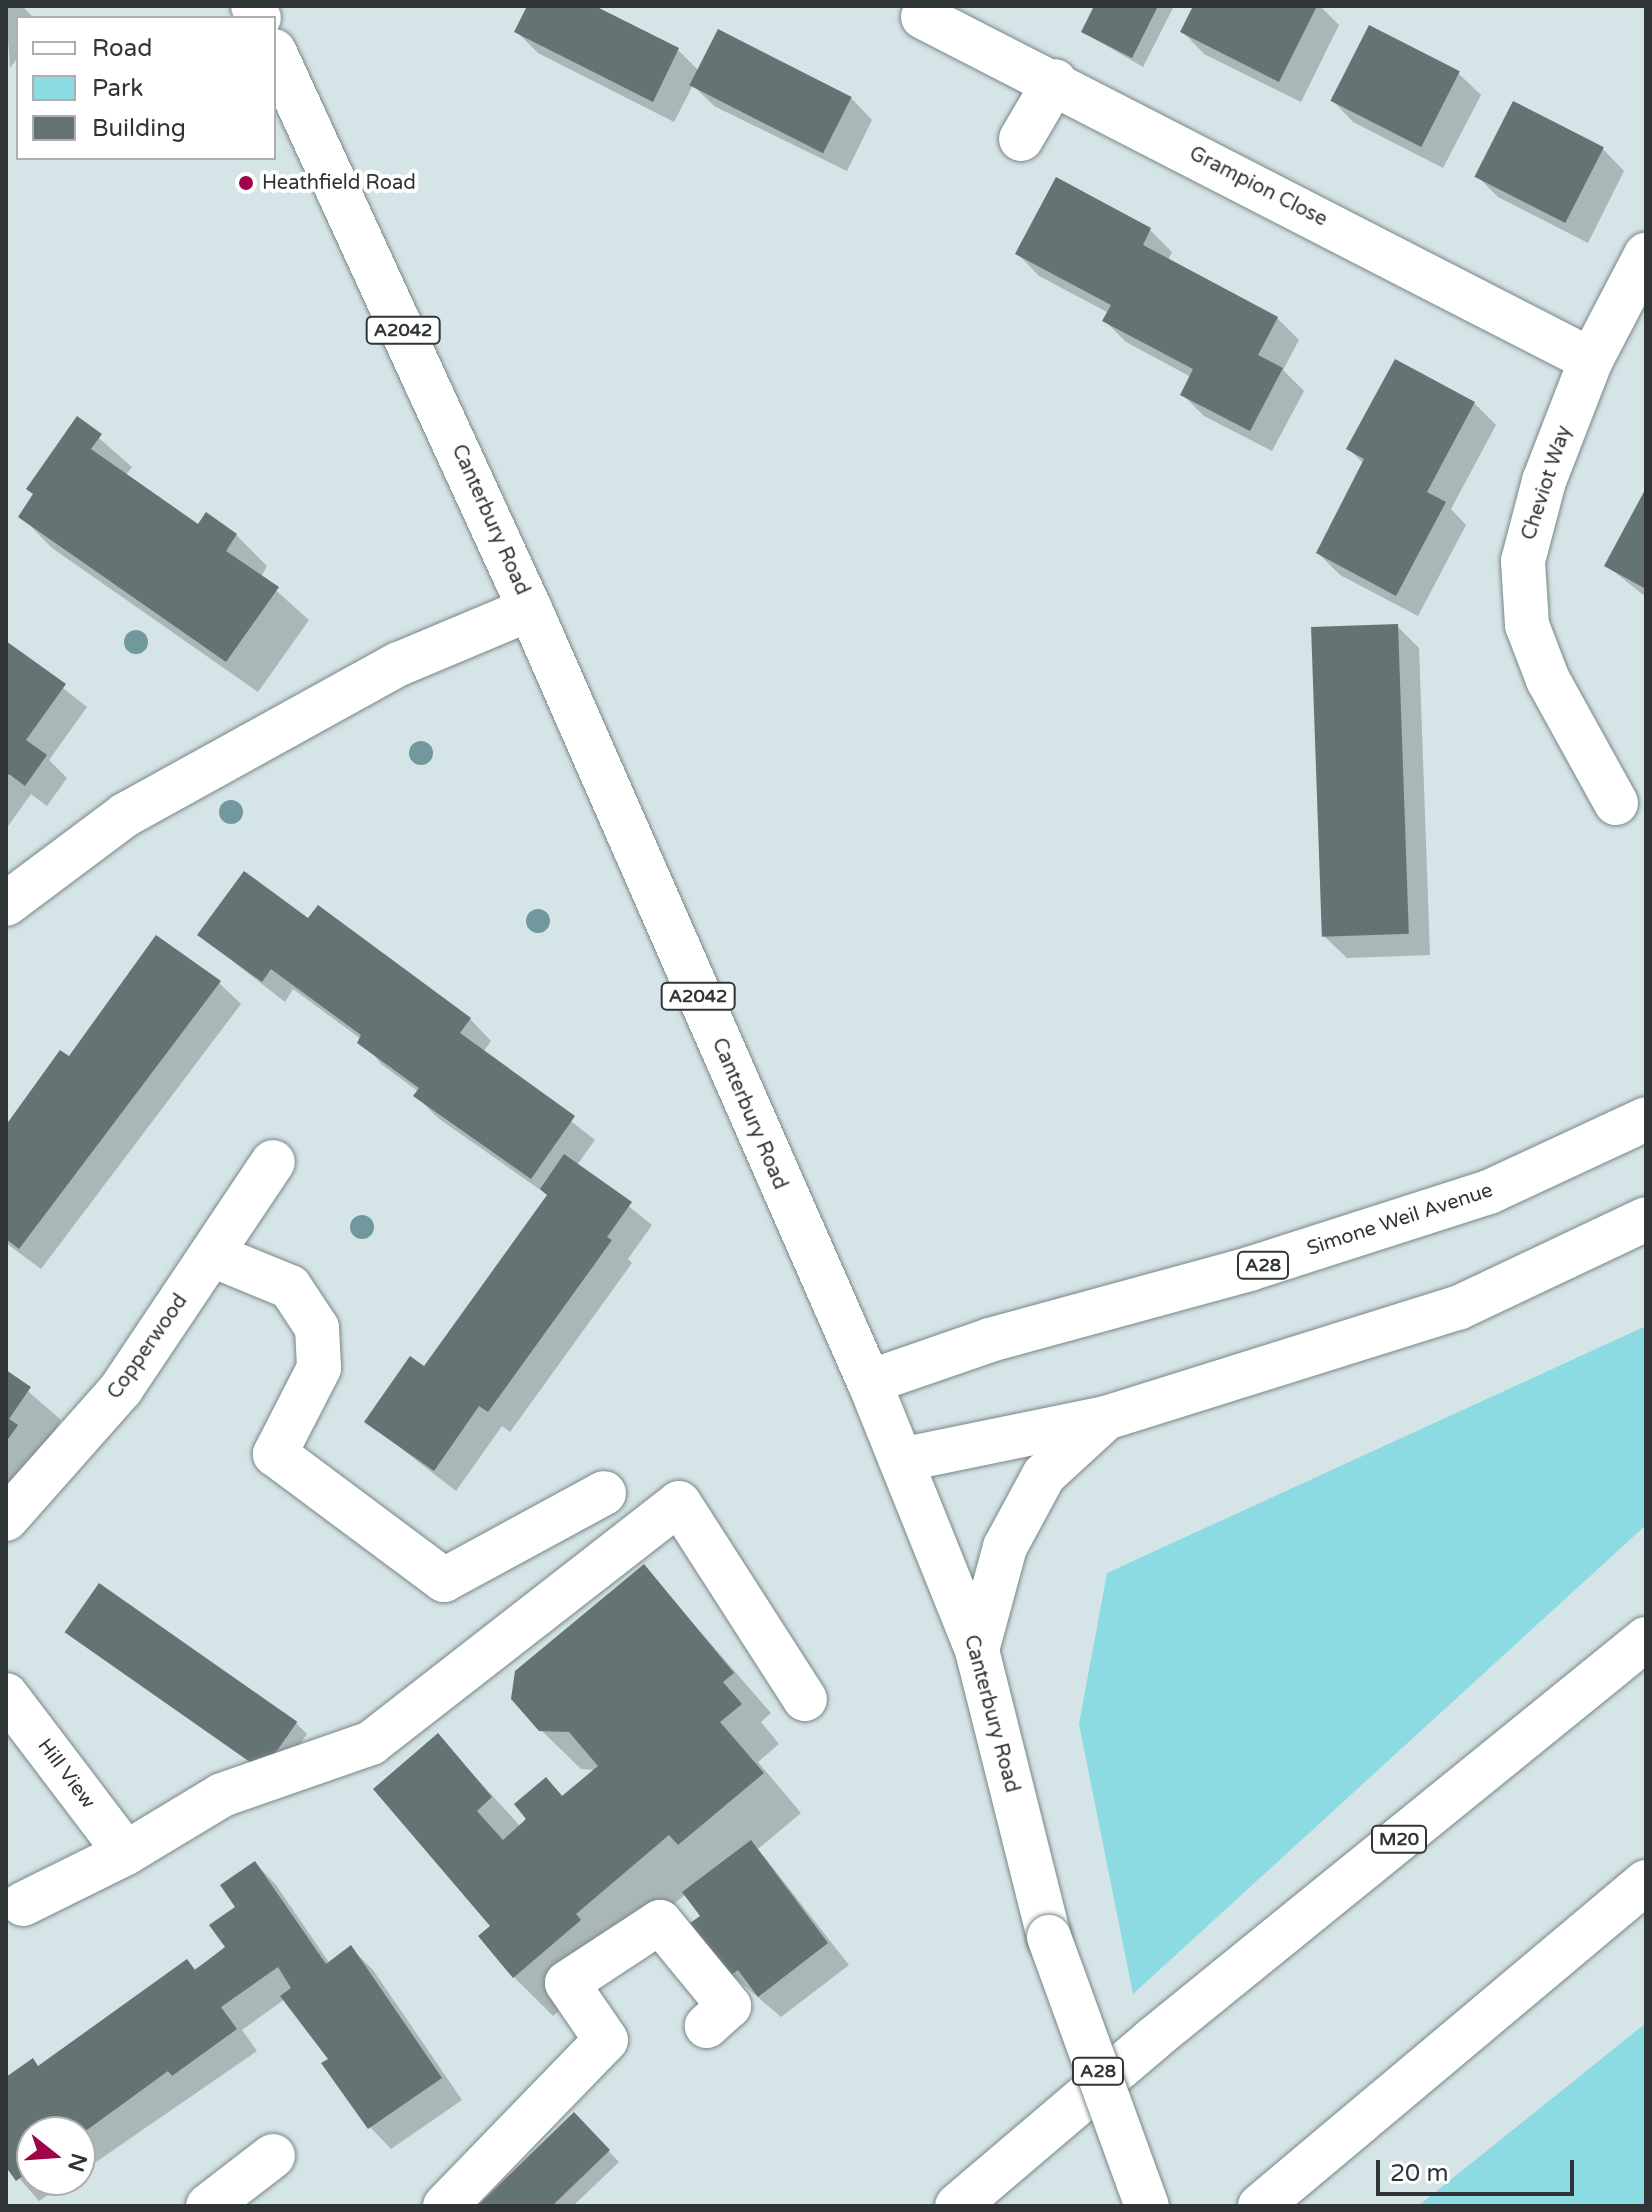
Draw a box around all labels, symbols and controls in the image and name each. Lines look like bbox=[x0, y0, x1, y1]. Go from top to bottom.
legend bbox=[16, 16, 276, 160]
text: Road bbox=[92, 34, 152, 63]
text: Park bbox=[92, 74, 143, 103]
text: Building bbox=[92, 114, 186, 143]
street label: Grampion Close bbox=[1185, 142, 1331, 232]
place label: Heathfield Road bbox=[262, 171, 416, 195]
marker: Heathfield Road bbox=[237, 174, 255, 192]
road number: A2042 bbox=[365, 316, 441, 344]
street label: Cheviot Way bbox=[1517, 423, 1577, 543]
street label: Canterbury Road bbox=[446, 441, 534, 599]
road number: A2042 bbox=[660, 982, 736, 1010]
street label: Canterbury Road bbox=[706, 1035, 792, 1193]
street label: Simone Weil Avenue bbox=[1304, 1179, 1496, 1261]
road number: A28 bbox=[1235, 1251, 1291, 1279]
street label: Copperwood bbox=[103, 1290, 193, 1404]
street label: Canterbury Road bbox=[958, 1633, 1024, 1795]
street label: Hill View bbox=[32, 1735, 100, 1813]
road number: M20 bbox=[1371, 1825, 1427, 1853]
road number: A28 bbox=[1070, 2057, 1126, 2085]
north arrow bbox=[16, 2116, 96, 2196]
scale bar bbox=[1380, 2144, 1578, 2194]
text: N bbox=[62, 2150, 92, 2175]
text: 20 m bbox=[1390, 2159, 1448, 2188]

